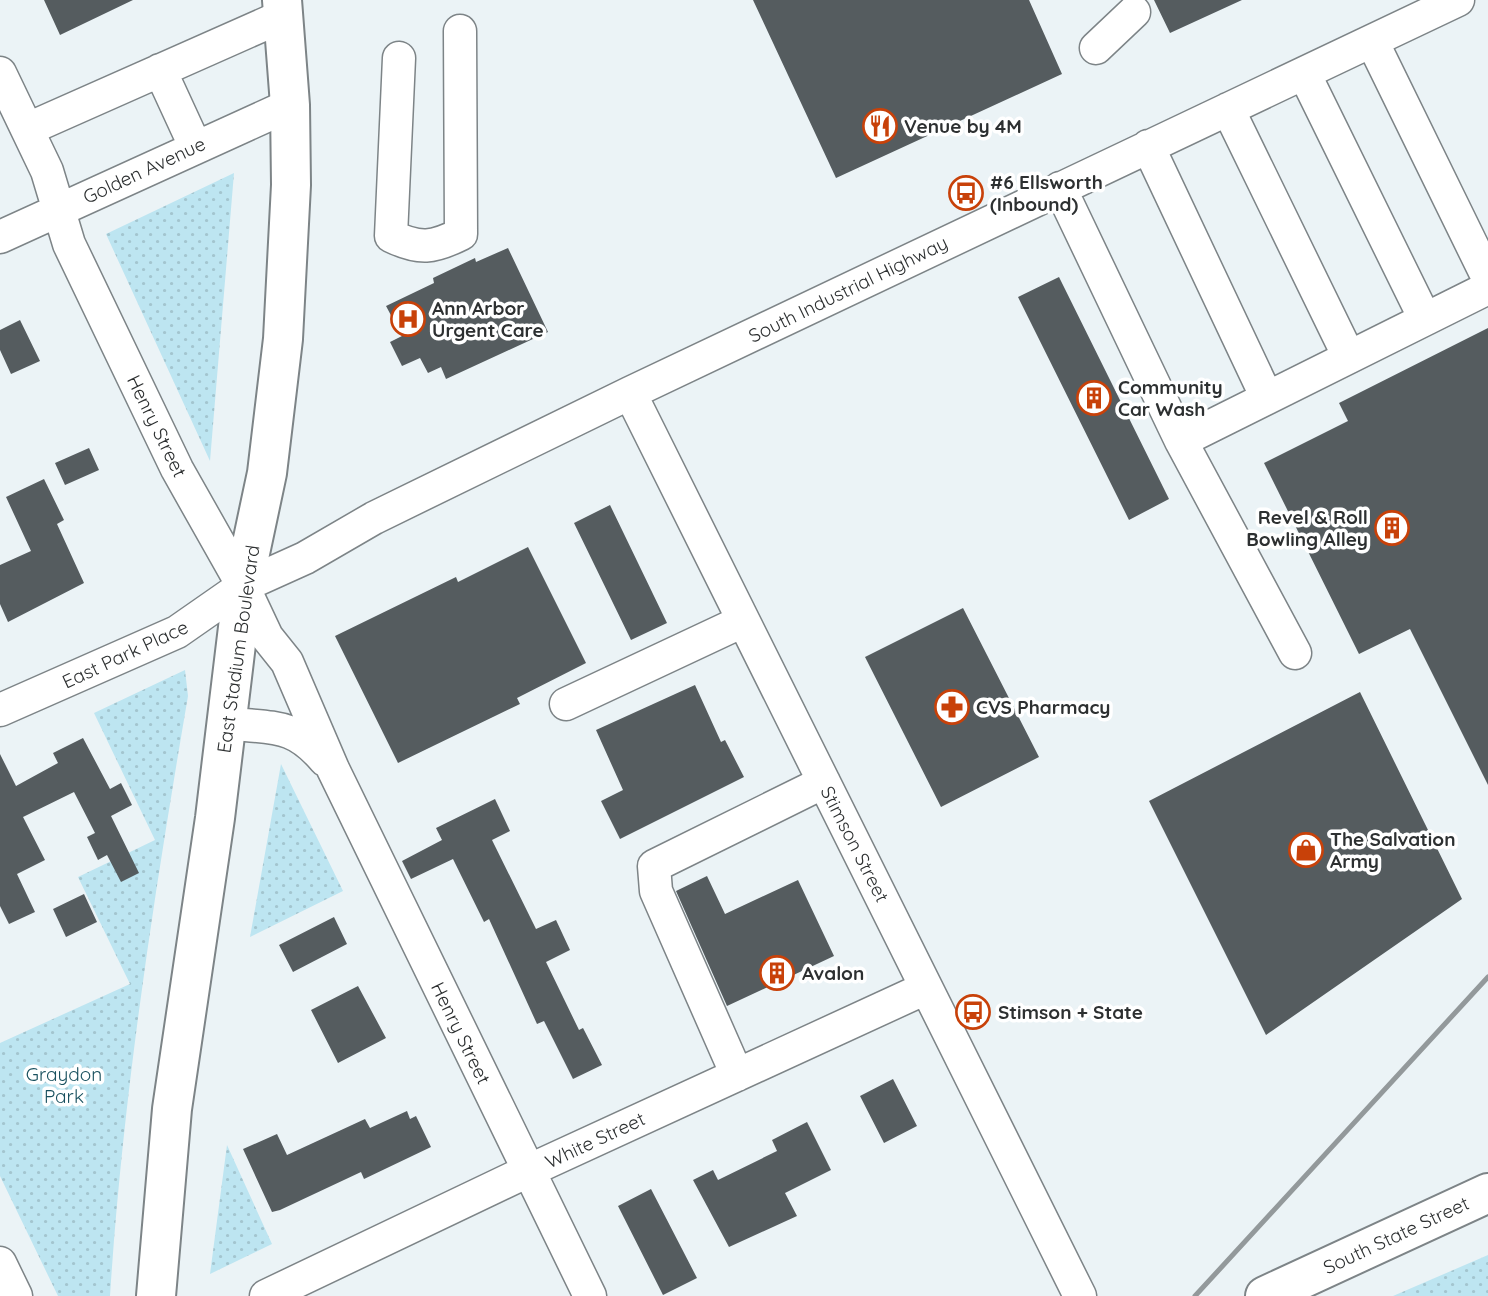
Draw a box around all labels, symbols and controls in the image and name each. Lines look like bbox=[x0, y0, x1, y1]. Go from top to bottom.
restaurant icon: Venue by 4M bbox=[861, 107, 899, 145]
place label: Venue by 4M bbox=[904, 114, 1022, 138]
street label: Golden Avenue bbox=[79, 131, 209, 209]
place label: #6 Ellsworth (Inbound) bbox=[990, 170, 1103, 216]
bus stop icon: #6 Ellsworth (Inbound) bbox=[947, 174, 985, 212]
street label: South Industrial Highway bbox=[744, 230, 952, 348]
place label: Ann Arbor Urgent Care bbox=[432, 296, 544, 342]
hospital icon: Ann Arbor Urgent Care bbox=[389, 300, 427, 338]
street label: Henry Street bbox=[122, 371, 192, 481]
place label: Community Car Wash bbox=[1118, 375, 1223, 421]
building icon: Community Car Wash bbox=[1075, 379, 1113, 417]
place label: Revel & Roll Bowling Alley bbox=[1246, 505, 1368, 551]
building icon: Revel & Roll Bowling Alley bbox=[1373, 509, 1411, 547]
street label: East Stadium Boulevard bbox=[212, 543, 264, 755]
street label: East Park Place bbox=[58, 614, 192, 694]
pharmacy icon: CVS Pharmacy bbox=[933, 688, 971, 726]
place label: CVS Pharmacy bbox=[976, 695, 1111, 719]
street label: Stimson Street bbox=[815, 782, 895, 906]
place label: The Salvation Army bbox=[1330, 827, 1456, 873]
shop icon: The Salvation Army bbox=[1287, 831, 1325, 869]
building icon: Avalon bbox=[758, 954, 796, 992]
place label: Avalon bbox=[802, 961, 864, 985]
street label: Henry Street bbox=[426, 978, 496, 1088]
bus stop icon: Stimson + State bbox=[954, 993, 992, 1031]
place label: Stimson + State bbox=[998, 1000, 1143, 1024]
park label: Graydon Park bbox=[26, 1062, 102, 1108]
street label: White Street bbox=[541, 1106, 649, 1174]
street label: South State Street bbox=[1319, 1191, 1473, 1279]

